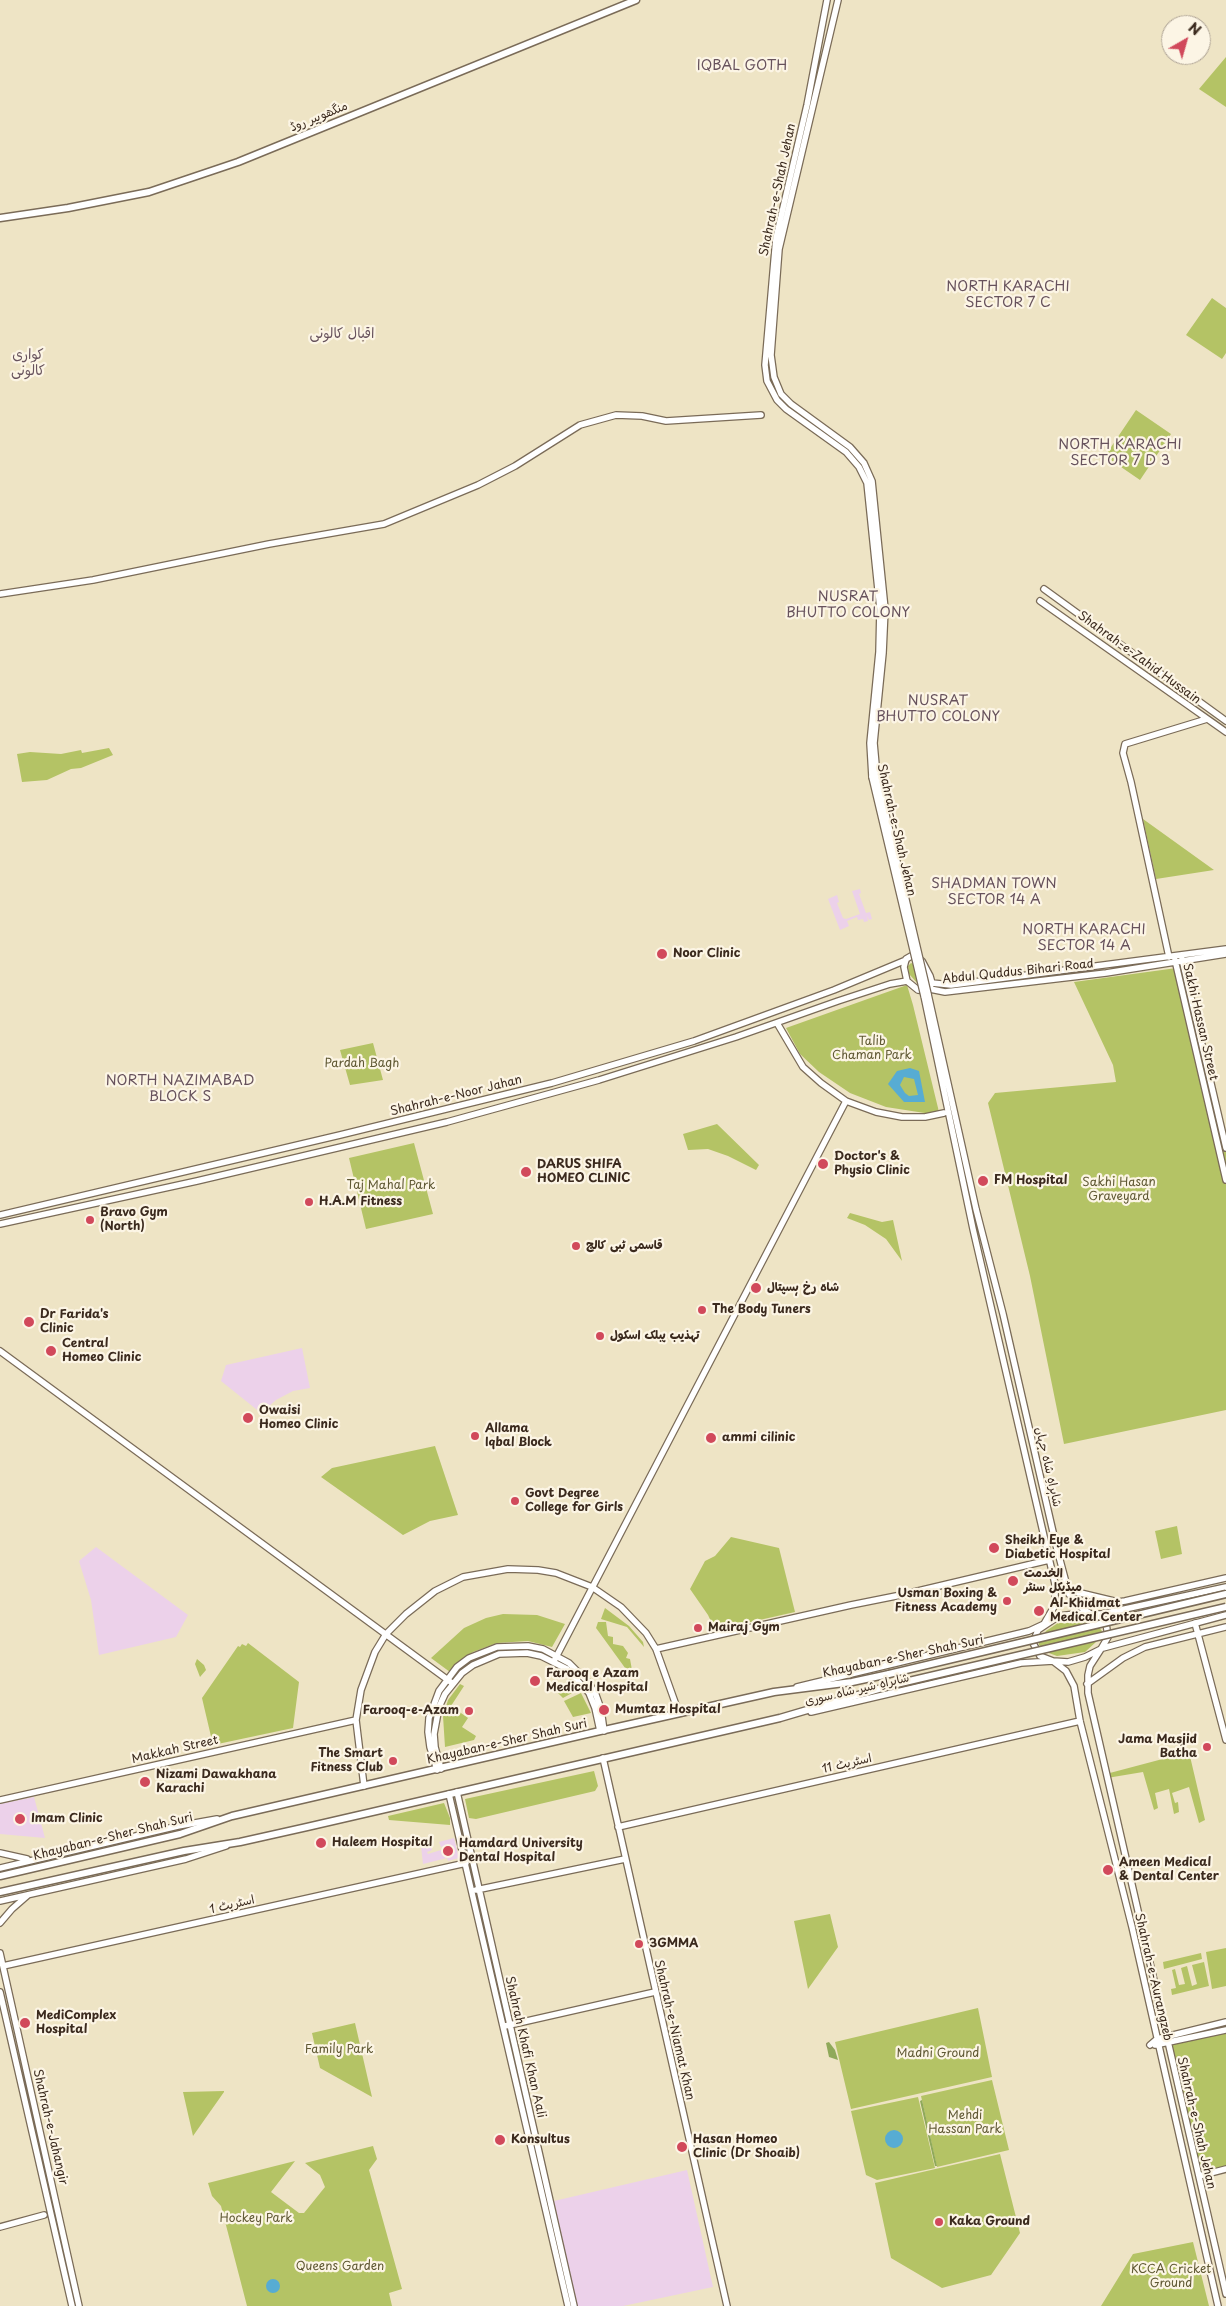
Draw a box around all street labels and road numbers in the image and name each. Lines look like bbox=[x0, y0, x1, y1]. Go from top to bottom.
street label: منگھوپیر روڈ bbox=[288, 99, 350, 135]
street label: Shahrah-e-Shah Jehan bbox=[757, 122, 799, 258]
street label: Shahrah-e-Zahid Hussain bbox=[1075, 609, 1203, 707]
street label: Shahrah-e-Shah Jehan bbox=[874, 762, 918, 898]
street label: Abdul Quddus Bihari Road bbox=[942, 957, 1094, 987]
street label: Sakhi Hassan Street bbox=[1180, 962, 1220, 1082]
street label: Shahrah-e-Noor Jahan bbox=[389, 1073, 523, 1119]
street label: شاہراہِ شاہ جہاں bbox=[1032, 1426, 1064, 1508]
street label: Khayaban-e-Sher Shah Suri bbox=[821, 1633, 985, 1681]
street label: شاہراہِ شیر شاہ سوری bbox=[803, 1671, 911, 1709]
street label: Khayaban-e-Sher Shah Suri bbox=[425, 1717, 589, 1767]
street label: Makkah Street bbox=[130, 1733, 220, 1767]
street label: اسٹریٹ 11 bbox=[821, 1751, 873, 1777]
street label: Khayaban-e-Sher Shah Suri bbox=[32, 1810, 194, 1864]
street label: اسٹریٹ 1 bbox=[208, 1893, 256, 1917]
street label: Shahrah-e-Aurangzeb bbox=[1131, 1912, 1175, 2042]
street label: Shahrah-e-Niamat Khan bbox=[651, 1958, 697, 2102]
street label: Shahrah Khafi Khan Aali bbox=[502, 1975, 548, 2119]
street label: Shahrah-e-Shah Jehan bbox=[1174, 2055, 1218, 2191]
street label: Shahrah-e-Jahangir bbox=[30, 2068, 70, 2186]

